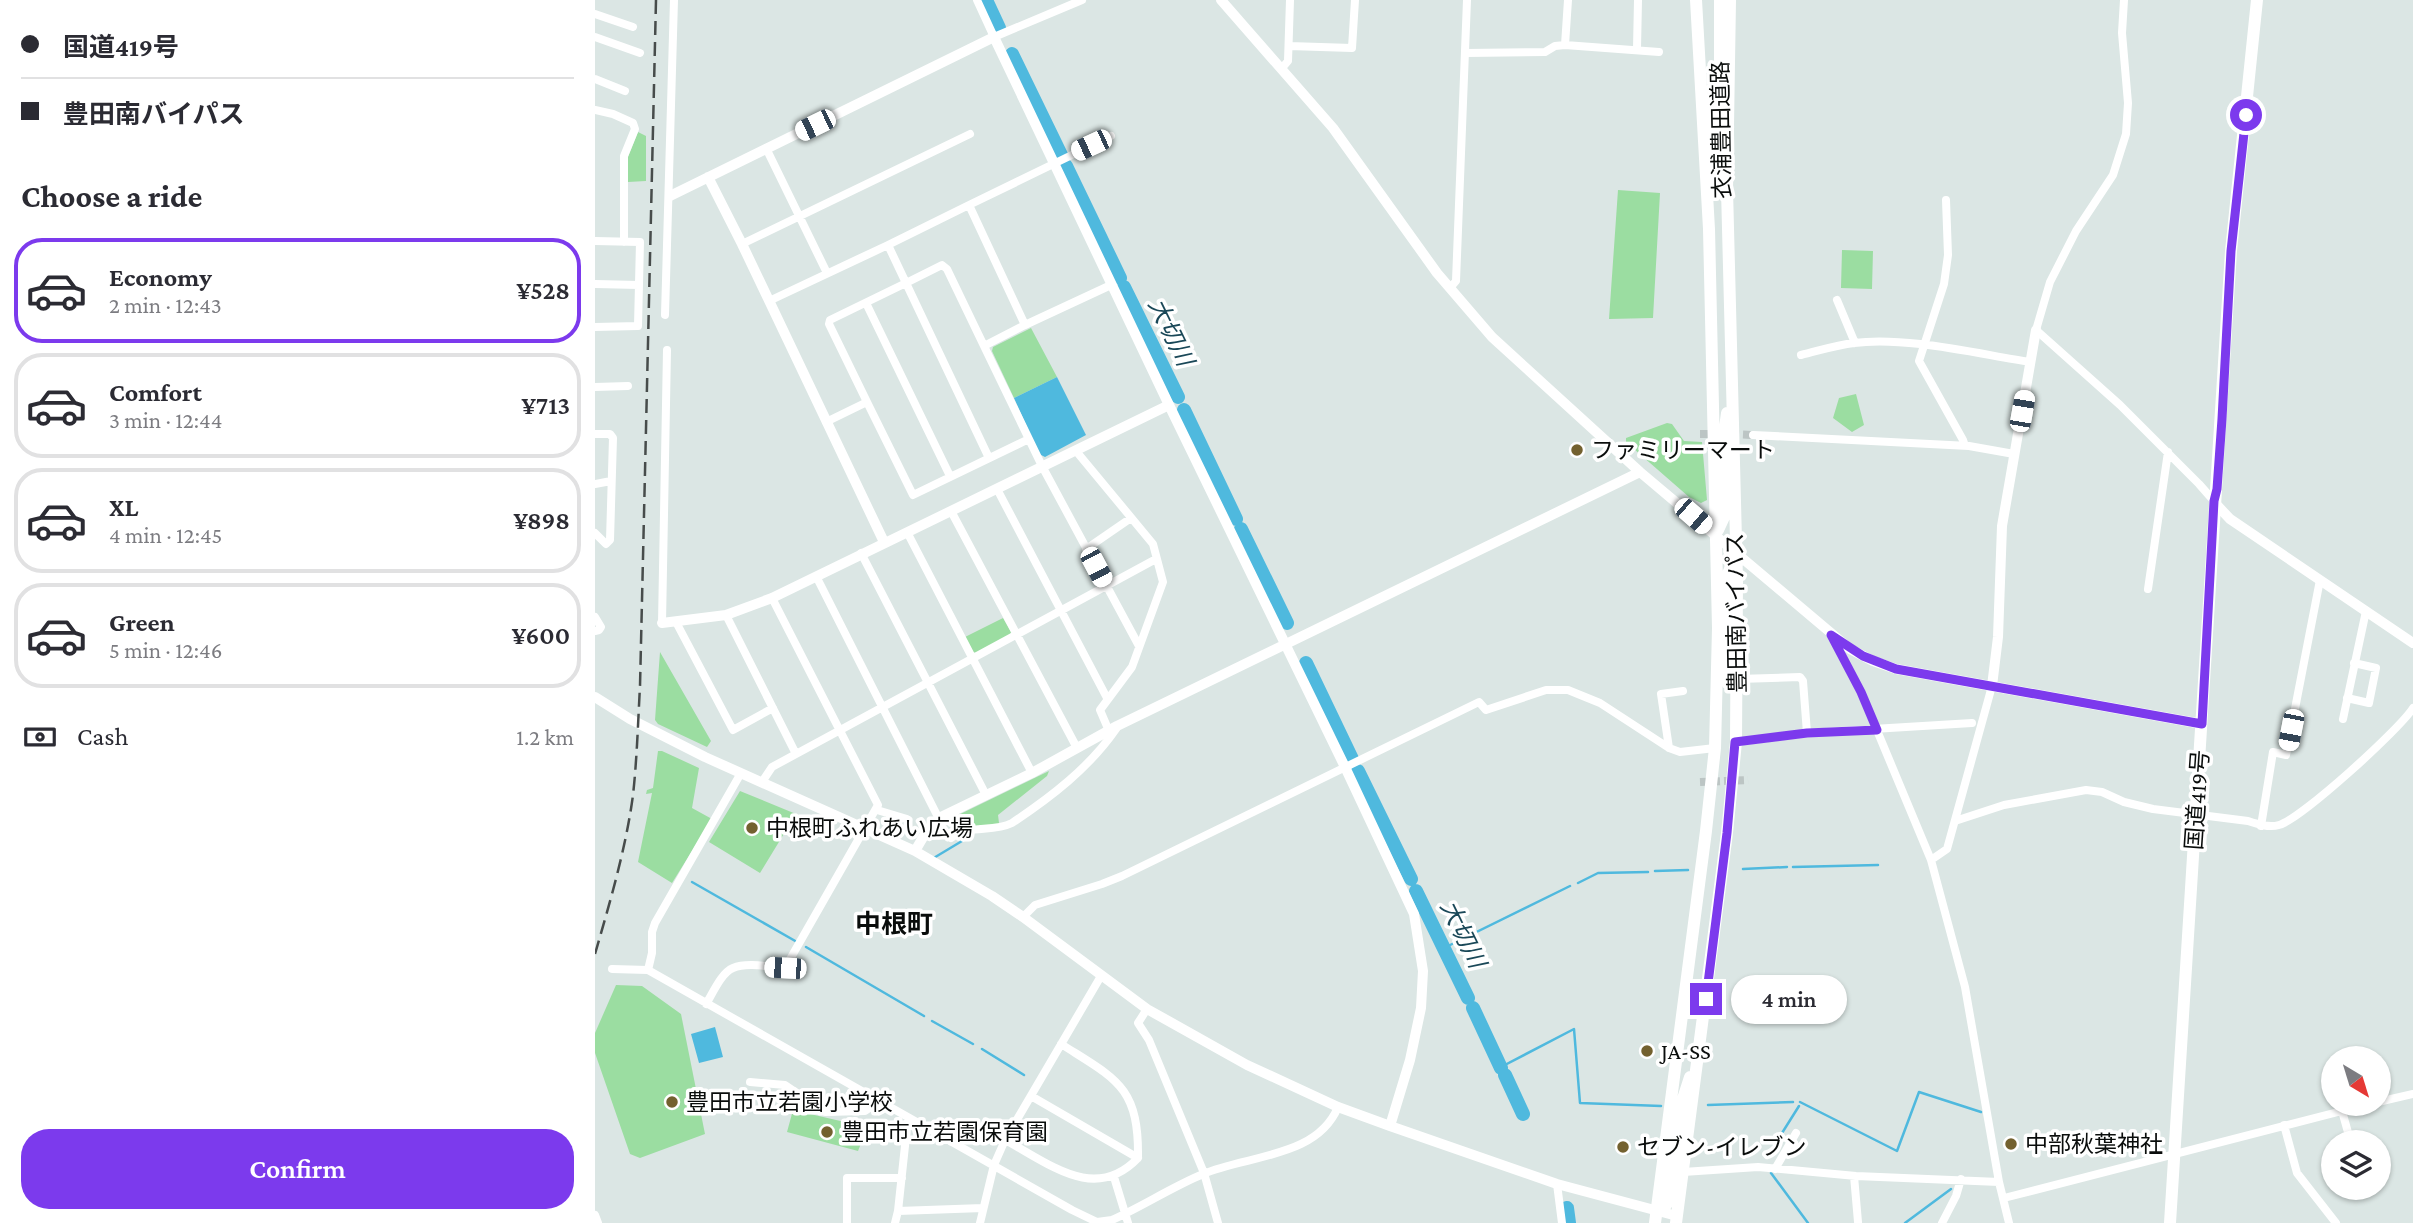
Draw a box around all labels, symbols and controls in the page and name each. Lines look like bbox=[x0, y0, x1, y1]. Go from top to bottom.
text: 国道419号 bbox=[63, 33, 179, 62]
street label: 衣浦豊田道路 bbox=[1707, 61, 1735, 199]
route start bbox=[2230, 99, 2262, 131]
text: 豊田南バイパス bbox=[63, 100, 244, 129]
car bbox=[792, 106, 839, 144]
car bbox=[1068, 127, 1115, 163]
text: Choose a ride bbox=[21, 178, 202, 214]
icon: car bbox=[25, 259, 88, 322]
text: Economy bbox=[109, 263, 212, 292]
text: ¥528 bbox=[517, 276, 570, 305]
text: 2 min · 12:43 bbox=[109, 292, 222, 318]
water label: 大切川 bbox=[1144, 294, 1201, 373]
icon: car bbox=[25, 374, 88, 437]
text: Comfort bbox=[109, 378, 202, 407]
car bbox=[2009, 388, 2036, 434]
text: ¥713 bbox=[521, 391, 570, 420]
text: 3 min · 12:44 bbox=[109, 407, 223, 433]
place label: ファミリーマート bbox=[1591, 437, 1775, 463]
marker: ファミリーマート bbox=[1569, 442, 1585, 458]
icon: car bbox=[25, 489, 88, 552]
text: XL bbox=[109, 493, 138, 522]
car bbox=[1671, 494, 1716, 538]
text: ¥898 bbox=[513, 506, 570, 535]
text: 4 min · 12:45 bbox=[109, 522, 222, 548]
street label: 豊田南バイパス bbox=[1722, 533, 1750, 693]
car bbox=[1077, 544, 1116, 590]
icon: car bbox=[25, 604, 88, 667]
text: Green bbox=[109, 608, 175, 637]
text: ¥600 bbox=[512, 621, 570, 650]
text: 5 min · 12:46 bbox=[109, 637, 222, 663]
car bbox=[2277, 707, 2306, 753]
icon: cash bbox=[21, 718, 59, 756]
text: Cash bbox=[77, 722, 128, 751]
text: 1.2 km bbox=[516, 724, 574, 750]
street label: 国道419号 bbox=[2181, 749, 2213, 851]
place label: 中根町ふれあい広場 bbox=[766, 815, 973, 841]
marker: 中根町ふれあい広場 bbox=[744, 820, 760, 836]
water label: 大切川 bbox=[1436, 896, 1493, 975]
district label: 中根町 bbox=[855, 910, 933, 939]
car bbox=[764, 956, 807, 980]
callout: 4 min bbox=[1731, 974, 1846, 1024]
route end bbox=[1690, 983, 1722, 1015]
text: 4 min bbox=[1762, 986, 1816, 1012]
place label: JA-SS bbox=[1659, 1038, 1711, 1064]
marker: JA-SS bbox=[1639, 1043, 1655, 1059]
north arrow bbox=[2321, 1046, 2391, 1116]
map controls bbox=[2321, 1046, 2391, 1200]
place label: 豊田市立若園小学校 bbox=[686, 1089, 893, 1115]
marker: 豊田市立若園小学校 bbox=[664, 1094, 680, 1110]
place label: 豊田市立若園保育園 bbox=[841, 1119, 1048, 1145]
marker: 豊田市立若園保育園 bbox=[819, 1124, 835, 1140]
button: Confirm bbox=[21, 1129, 574, 1209]
button: layers bbox=[2321, 1130, 2391, 1200]
place label: 中部秋葉神社 bbox=[2025, 1131, 2163, 1157]
place label: セブン-イレブン bbox=[1637, 1134, 1806, 1160]
marker: 中部秋葉神社 bbox=[2003, 1136, 2019, 1152]
marker: セブン-イレブン bbox=[1615, 1139, 1631, 1155]

